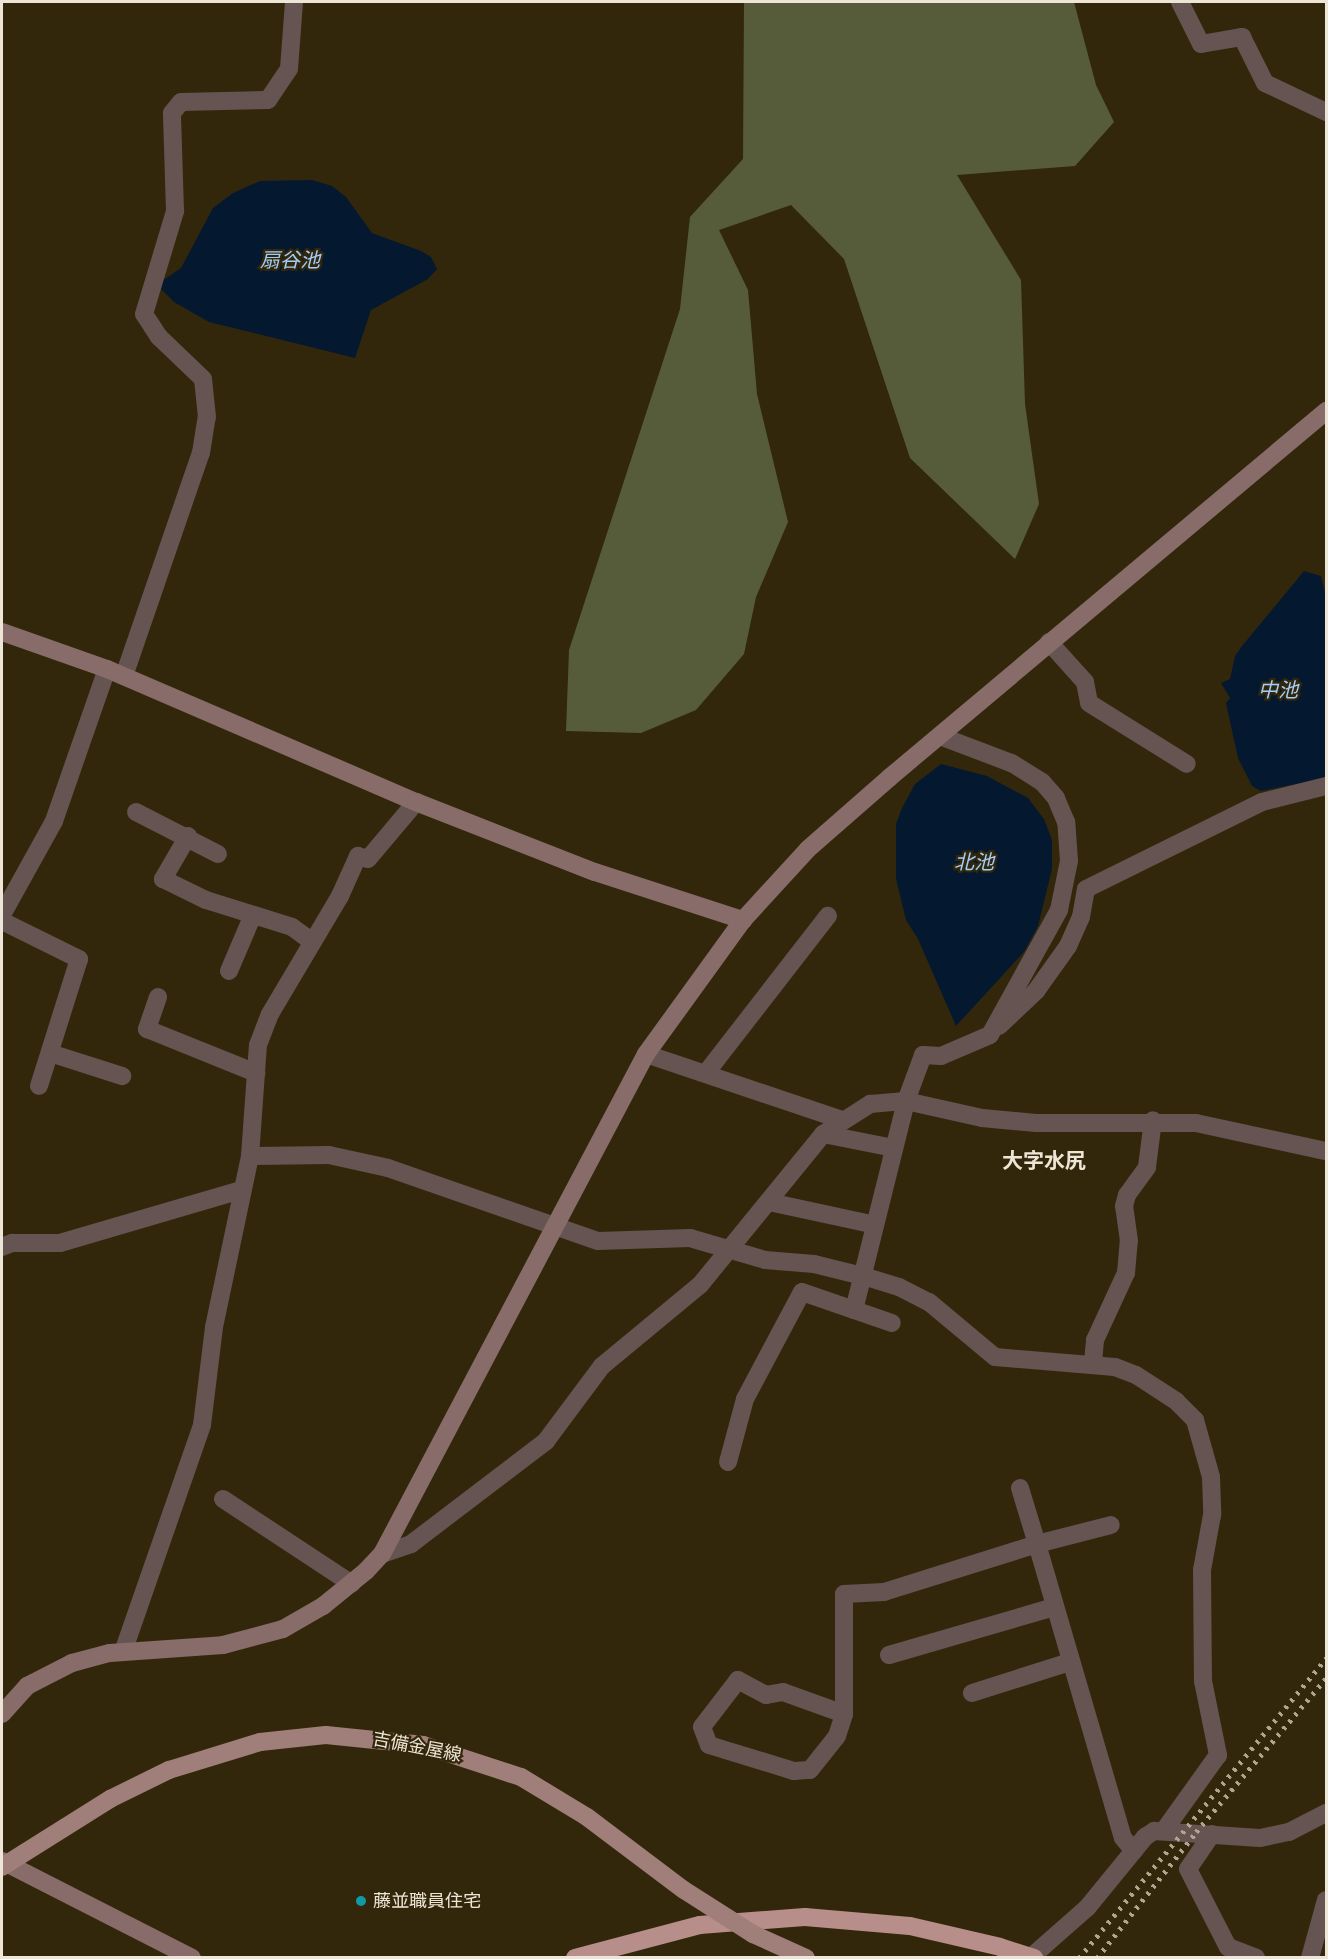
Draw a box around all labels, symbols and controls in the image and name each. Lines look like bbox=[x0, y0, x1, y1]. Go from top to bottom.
water label: 扇谷池 bbox=[260, 248, 320, 272]
water label: 中池 bbox=[1258, 678, 1298, 702]
water label: 北池 bbox=[954, 850, 994, 874]
district label: 大字水尻 bbox=[1002, 1148, 1086, 1174]
street label: 吉備金屋線 bbox=[371, 1728, 463, 1766]
place label: 藤並職員住宅 bbox=[373, 1890, 481, 1912]
marker: 藤並職員住宅 bbox=[354, 1894, 368, 1908]

